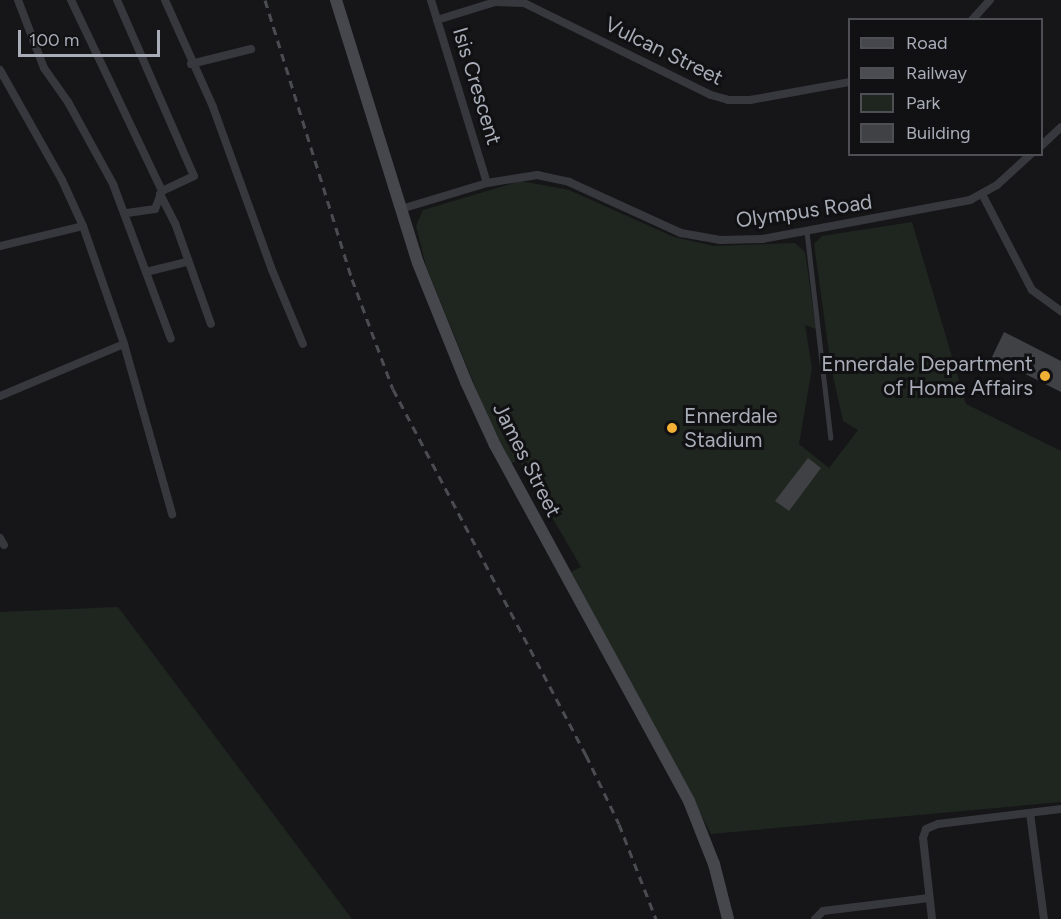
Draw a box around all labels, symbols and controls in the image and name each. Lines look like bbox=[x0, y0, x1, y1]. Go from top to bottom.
street label: Vulcan Street bbox=[601, 11, 727, 91]
scale bar bbox=[21, 18, 164, 56]
legend bbox=[848, 18, 1043, 156]
street label: Isis Crescent bbox=[447, 24, 507, 148]
text: 100 m bbox=[29, 29, 79, 51]
text: Road bbox=[906, 32, 947, 54]
text: Railway bbox=[906, 62, 967, 84]
text: Park bbox=[906, 92, 940, 114]
text: Building bbox=[906, 122, 971, 144]
street label: Olympus Road bbox=[734, 189, 874, 233]
place label: Ennerdale Department of Home Affairs bbox=[821, 351, 1033, 401]
marker: Ennerdale Department of Home Affairs bbox=[1038, 369, 1052, 383]
street label: James Street bbox=[487, 399, 567, 521]
place label: Ennerdale Stadium bbox=[684, 403, 778, 453]
marker: Ennerdale Stadium bbox=[665, 421, 679, 435]

